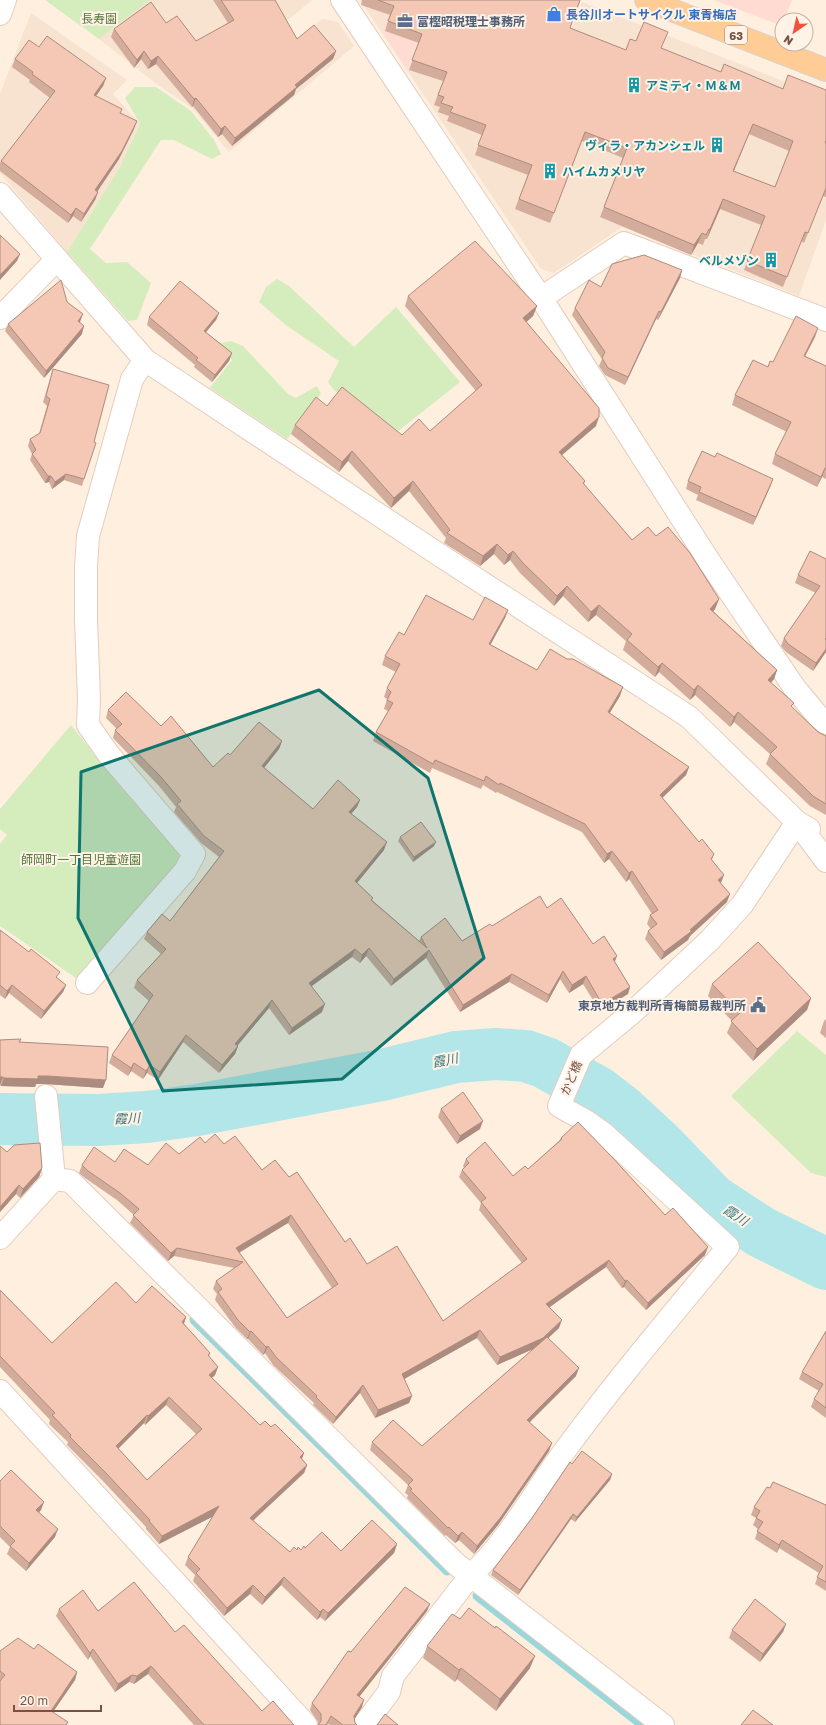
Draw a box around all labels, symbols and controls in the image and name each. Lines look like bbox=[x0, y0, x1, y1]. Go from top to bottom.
shop icon: 長谷川オートサイクル 東青梅店 bbox=[545, 5, 563, 23]
place label: 長谷川オートサイクル 東青梅店 bbox=[566, 7, 736, 22]
park label: 長寿園 bbox=[81, 11, 117, 26]
office icon: 富樫昭税理士事務所 bbox=[396, 12, 414, 30]
north arrow bbox=[774, 12, 814, 52]
place label: 富樫昭税理士事務所 bbox=[417, 14, 525, 29]
road number: 63 bbox=[725, 26, 747, 44]
text: N bbox=[781, 33, 795, 48]
building icon: アミティ・Ｍ＆Ｍ bbox=[625, 76, 643, 94]
place label: アミティ・Ｍ＆Ｍ bbox=[646, 78, 741, 93]
building icon: ヴィラ・アカンシェル bbox=[708, 136, 726, 154]
place label: ヴィラ・アカンシェル bbox=[585, 138, 705, 153]
building icon: ハイムカメリヤ bbox=[541, 162, 559, 180]
place label: ハイムカメリヤ bbox=[562, 164, 646, 179]
building icon: ベルメゾン bbox=[762, 251, 780, 269]
place label: ベルメゾン bbox=[699, 253, 759, 268]
park label: 師岡町一丁目児童遊園 bbox=[21, 852, 141, 867]
public building icon: 東京地方裁判所青梅簡易裁判所 bbox=[749, 996, 767, 1014]
place label: 東京地方裁判所青梅簡易裁判所 bbox=[578, 998, 746, 1013]
water label: 霞川 bbox=[431, 1049, 461, 1071]
street label: かど橋 bbox=[557, 1058, 585, 1098]
water label: 霞川 bbox=[114, 1109, 142, 1127]
water label: 霞川 bbox=[721, 1201, 753, 1230]
scale bar bbox=[14, 1687, 101, 1713]
text: 20 m bbox=[20, 1693, 48, 1708]

